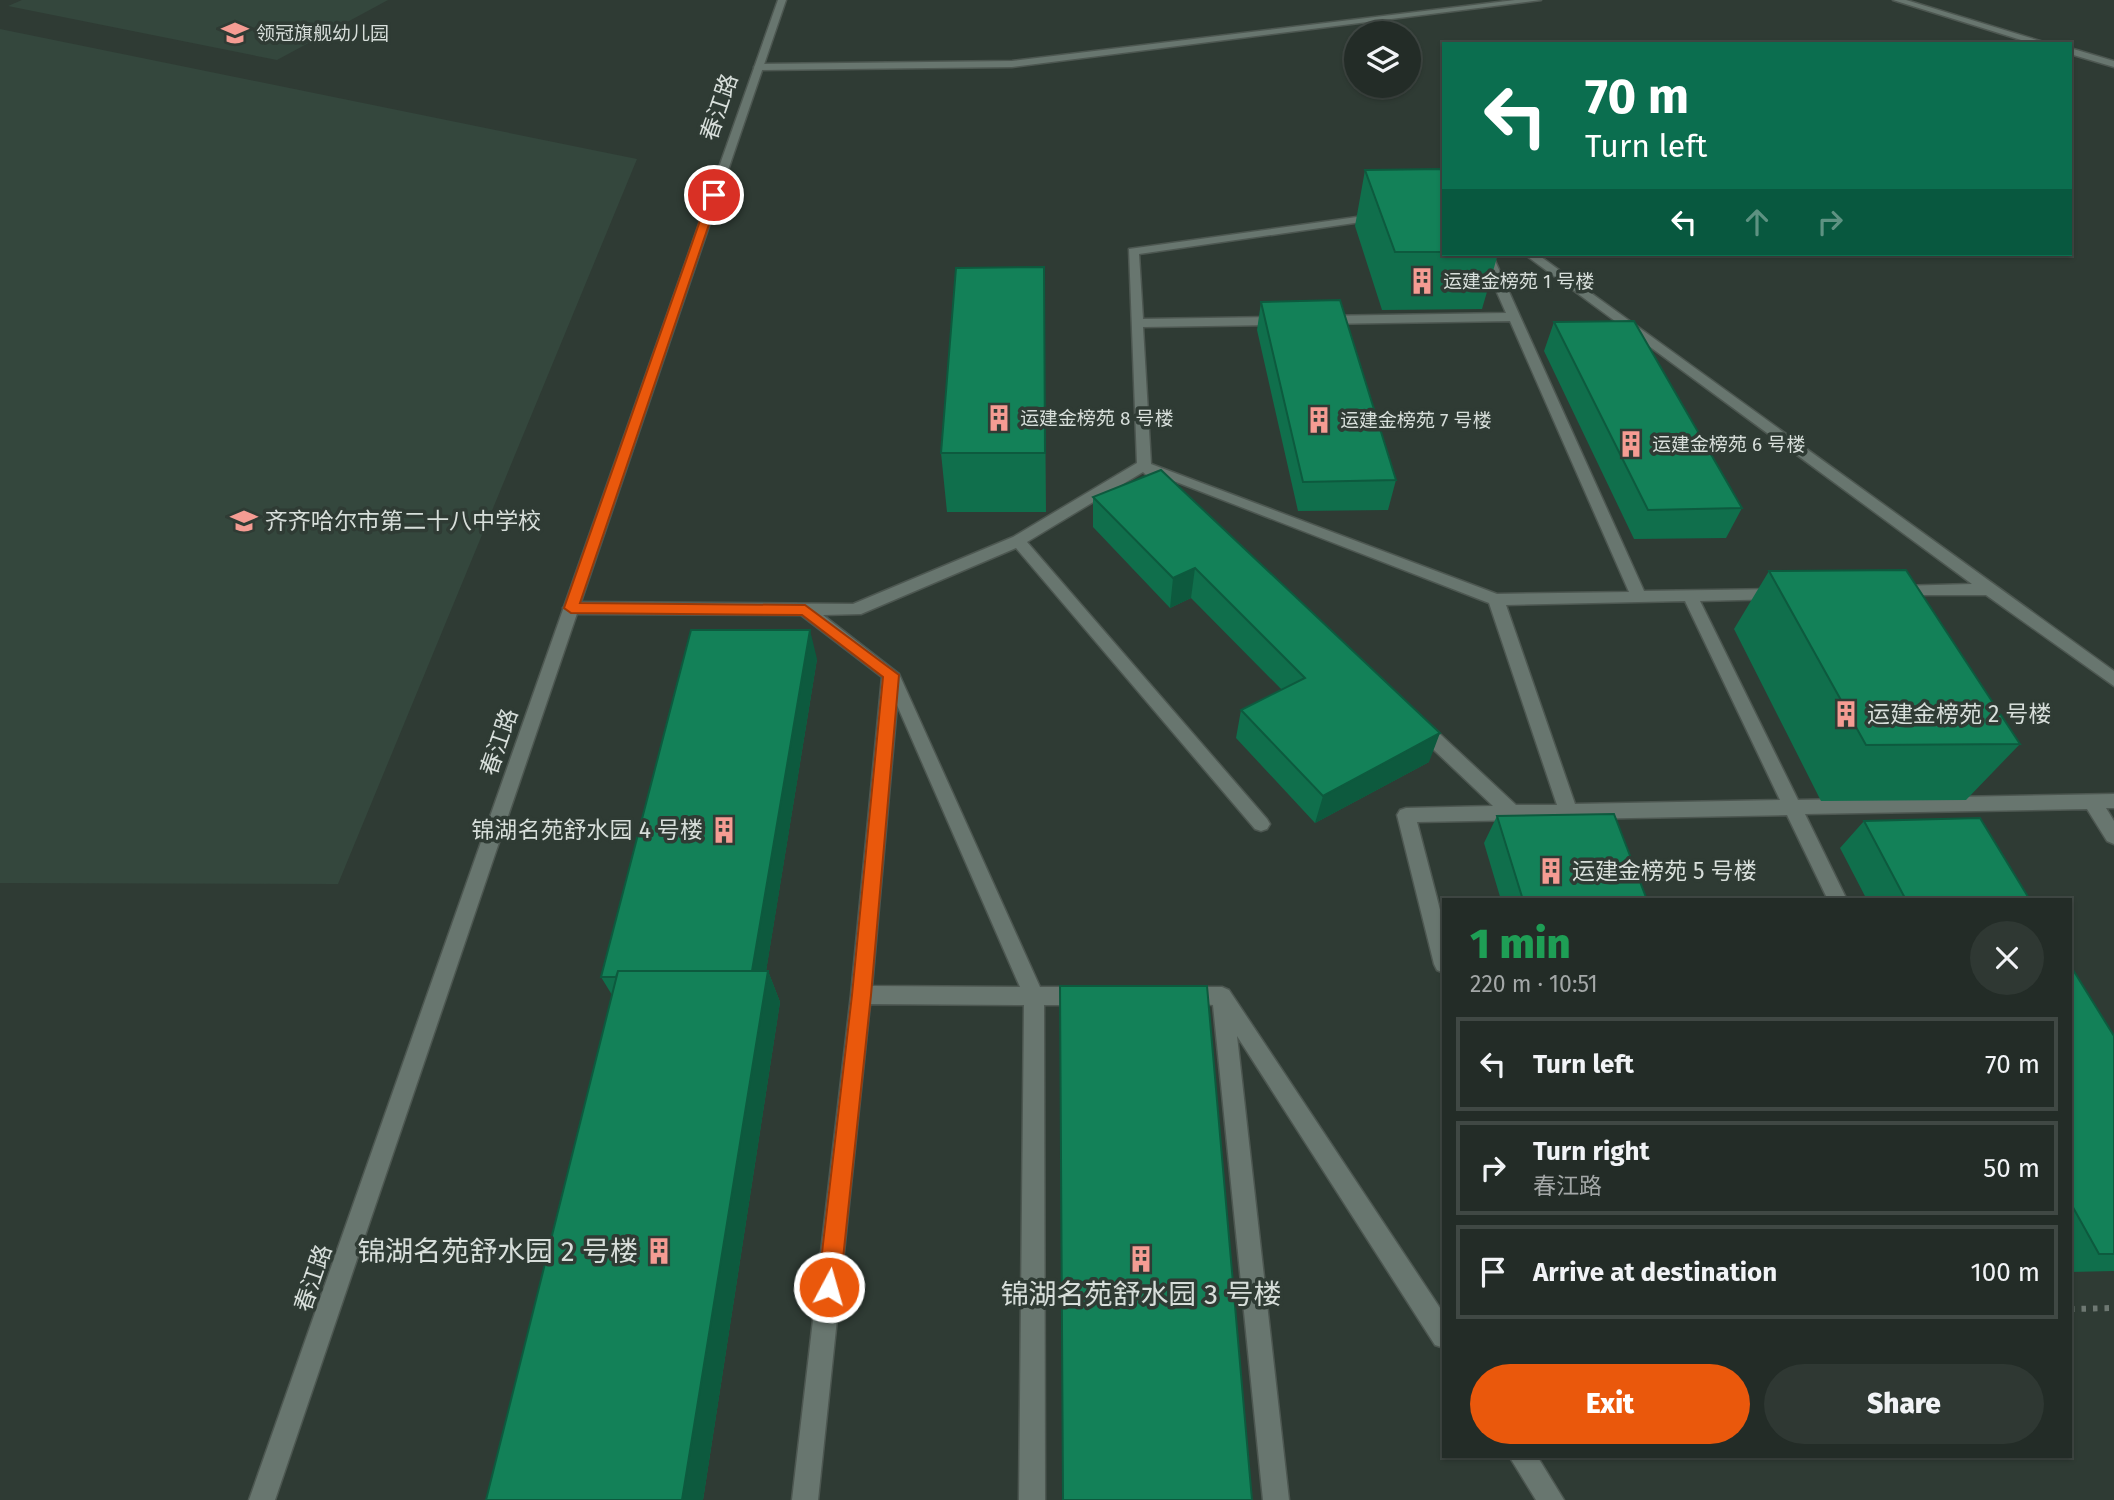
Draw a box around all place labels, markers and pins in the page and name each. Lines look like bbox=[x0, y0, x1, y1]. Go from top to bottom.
school or university icon: 领冠旗舰幼儿园 bbox=[220, 18, 250, 48]
place label: 领冠旗舰幼儿园 bbox=[256, 22, 389, 45]
pin bbox=[684, 165, 744, 225]
building icon: 运建金榜苑 1 号楼 bbox=[1407, 266, 1437, 296]
place label: 运建金榜苑 1 号楼 bbox=[1443, 270, 1594, 293]
building icon: 运建金榜苑 8 号楼 bbox=[984, 403, 1014, 433]
building icon: 运建金榜苑 7 号楼 bbox=[1304, 405, 1334, 435]
place label: 运建金榜苑 8 号楼 bbox=[1020, 407, 1174, 430]
place label: 运建金榜苑 7 号楼 bbox=[1340, 409, 1492, 432]
building icon: 运建金榜苑 6 号楼 bbox=[1616, 429, 1646, 459]
place label: 运建金榜苑 6 号楼 bbox=[1652, 433, 1805, 456]
school or university icon: 齐齐哈尔市第二十八中学校 bbox=[229, 506, 259, 536]
place label: 齐齐哈尔市第二十八中学校 bbox=[265, 507, 541, 535]
building icon: 运建金榜苑 2 号楼 bbox=[1831, 699, 1861, 729]
place label: 运建金榜苑 2 号楼 bbox=[1867, 700, 2052, 728]
building icon: 锦湖名苑舒水园 4 号楼 bbox=[709, 815, 739, 845]
place label: 锦湖名苑舒水园 4 号楼 bbox=[472, 816, 703, 844]
building icon: 运建金榜苑 5 号楼 bbox=[1536, 856, 1566, 886]
place label: 运建金榜苑 5 号楼 bbox=[1572, 857, 1757, 885]
place label: 锦湖名苑舒水园 2 号楼 bbox=[357, 1235, 638, 1268]
building icon: 锦湖名苑舒水园 2 号楼 bbox=[644, 1236, 674, 1266]
building icon: 锦湖名苑舒水园 3 号楼 bbox=[1126, 1244, 1156, 1274]
place label: 锦湖名苑舒水园 3 号楼 bbox=[1001, 1278, 1281, 1311]

